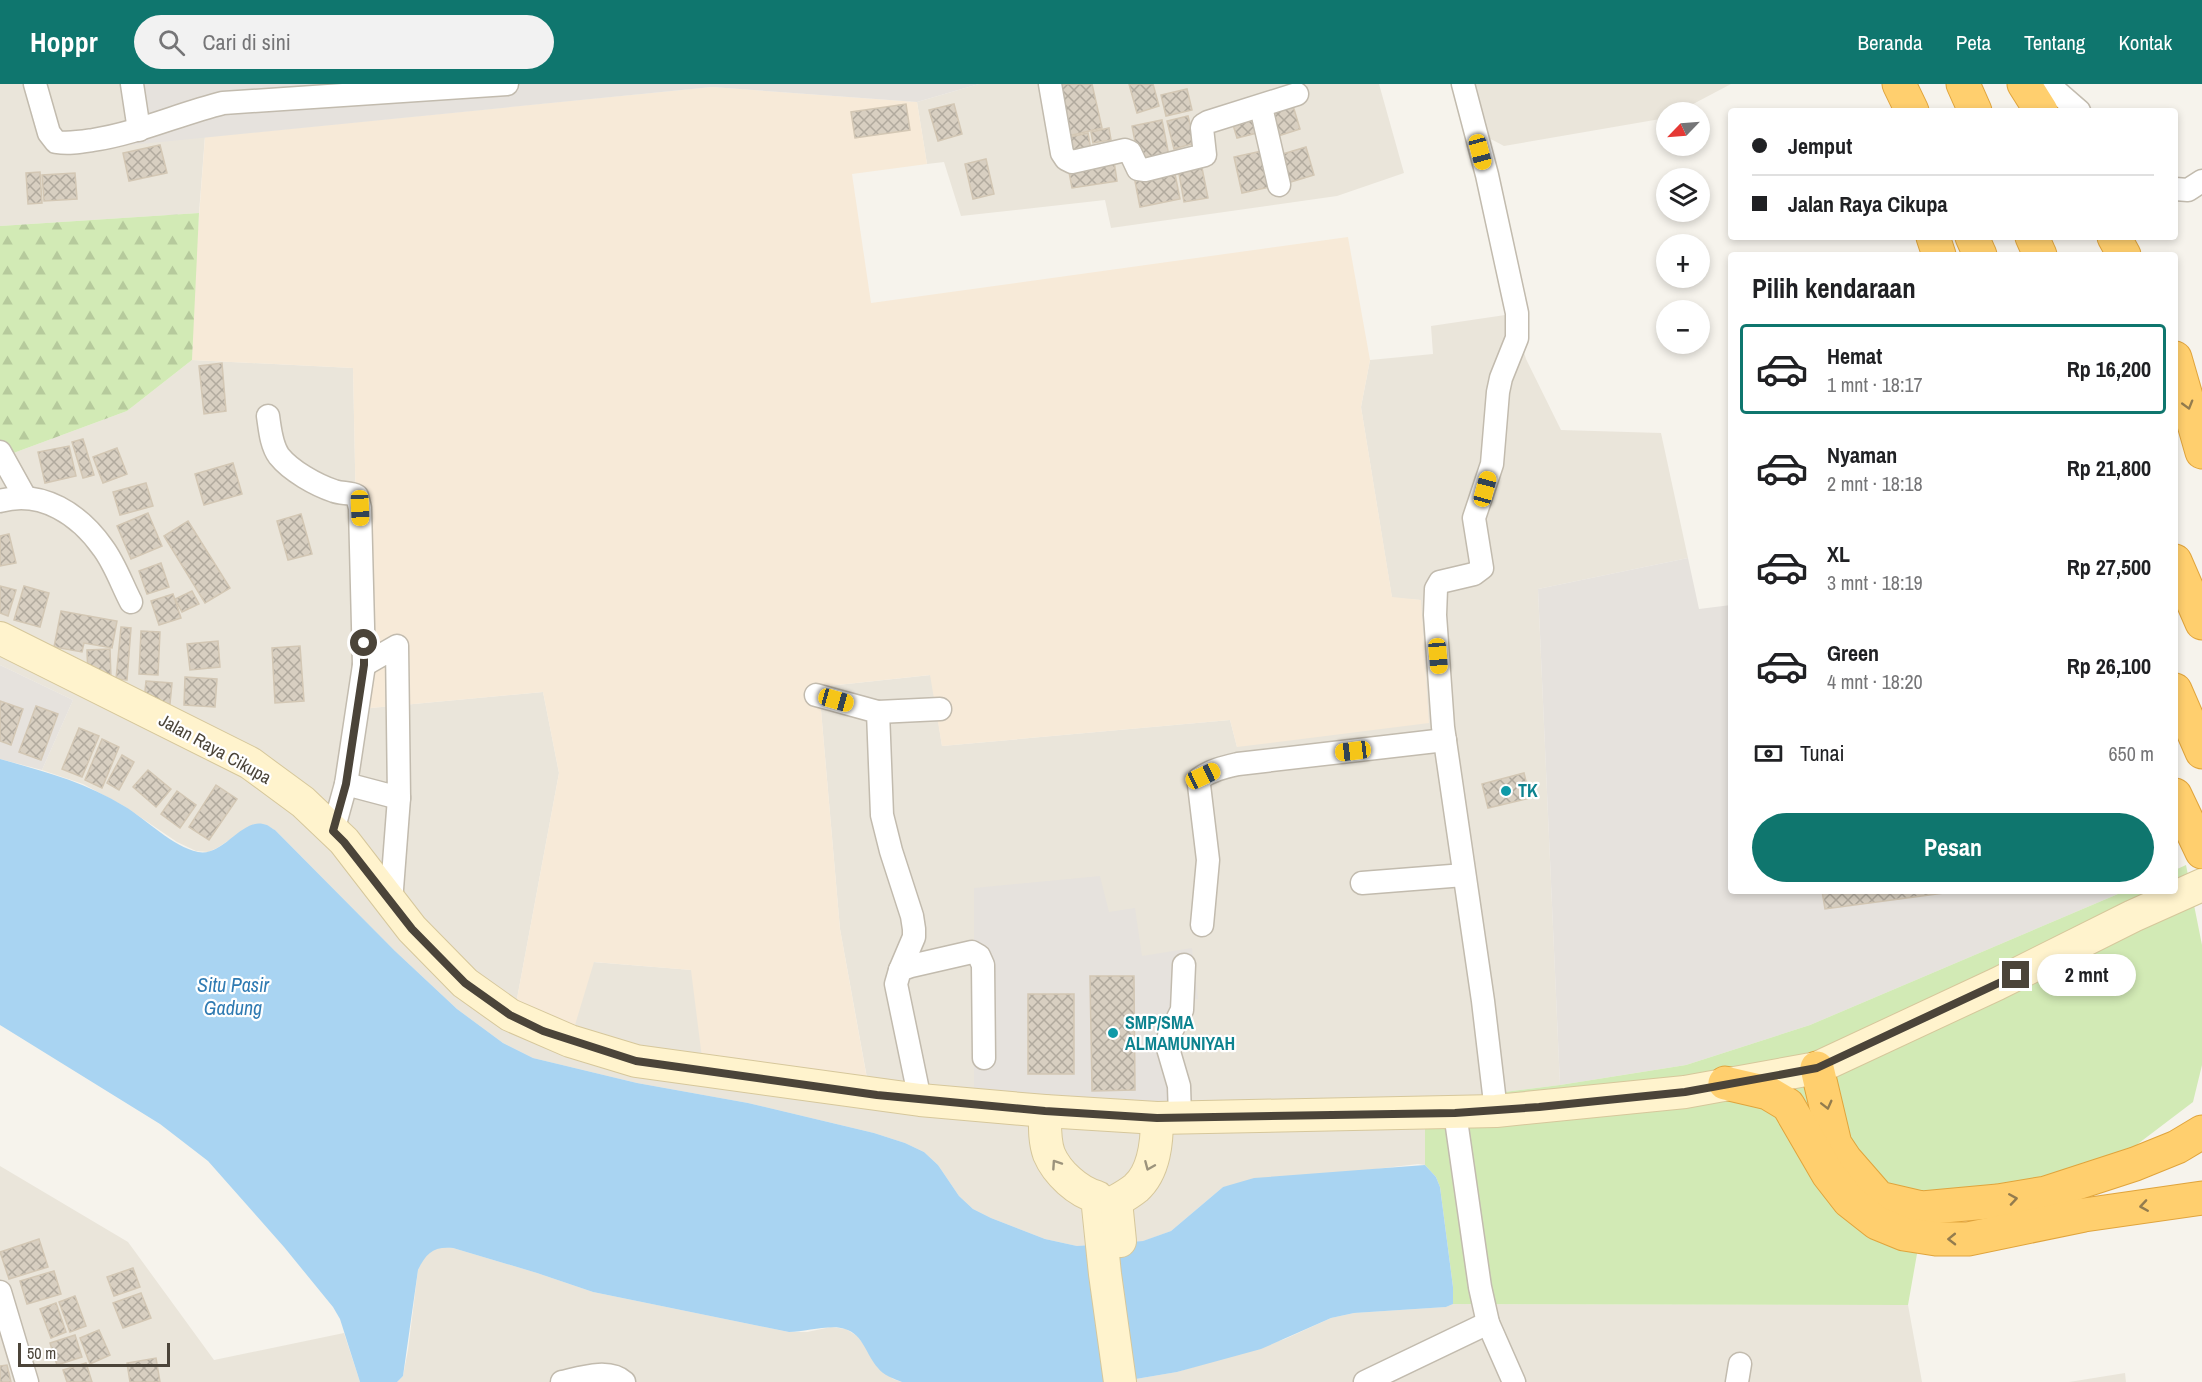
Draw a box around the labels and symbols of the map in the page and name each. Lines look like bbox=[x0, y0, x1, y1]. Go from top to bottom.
north arrow bbox=[1656, 102, 1710, 156]
car bbox=[1467, 132, 1493, 172]
one-way arrow bbox=[2181, 400, 2194, 410]
car bbox=[1472, 469, 1498, 509]
car bbox=[350, 490, 370, 526]
route start bbox=[350, 629, 377, 656]
car bbox=[1427, 637, 1449, 675]
car bbox=[816, 686, 856, 714]
street label: Jalan Raya Cikupa bbox=[155, 707, 276, 790]
car bbox=[1334, 740, 1372, 762]
car bbox=[1183, 760, 1223, 792]
place label: TK bbox=[1518, 778, 1538, 803]
marker: TK bbox=[1499, 784, 1513, 798]
callout: 2 mnt bbox=[2037, 954, 2136, 996]
route end bbox=[2002, 961, 2029, 988]
water label: Situ Pasir Gadung bbox=[197, 971, 270, 1021]
place label: SMP/SMA ALMAMUNIYAH bbox=[1125, 1010, 1235, 1056]
marker: SMP/SMA ALMAMUNIYAH bbox=[1106, 1026, 1120, 1040]
one-way arrow bbox=[1819, 1100, 1832, 1110]
one-way arrow bbox=[1052, 1160, 1063, 1171]
one-way arrow bbox=[1144, 1160, 1156, 1171]
one-way arrow bbox=[2008, 1193, 2017, 1205]
one-way arrow bbox=[2139, 1199, 2149, 1211]
one-way arrow bbox=[1948, 1233, 1957, 1245]
scale bar bbox=[18, 1340, 170, 1368]

